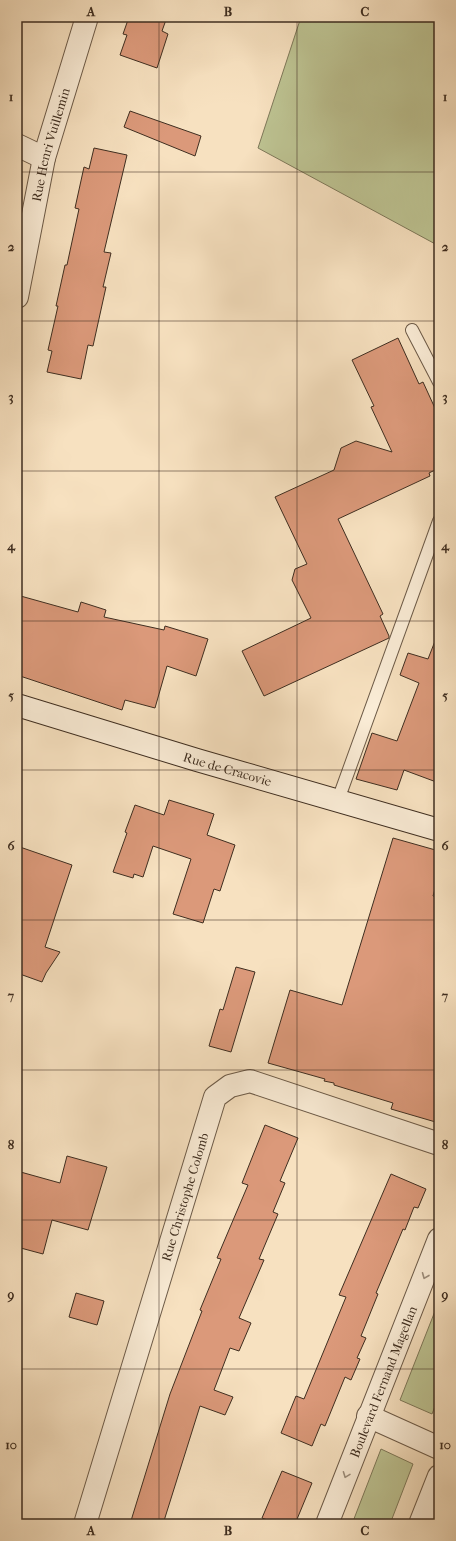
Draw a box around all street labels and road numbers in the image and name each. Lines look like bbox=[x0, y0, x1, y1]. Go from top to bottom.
street label: Rue Henri Vuillemin bbox=[28, 86, 73, 203]
street label: Rue de Cracovie bbox=[182, 749, 274, 789]
street label: Rue Christophe Colomb bbox=[158, 1131, 211, 1263]
street label: Boulevard Fernand Magellan bbox=[346, 1303, 420, 1460]

